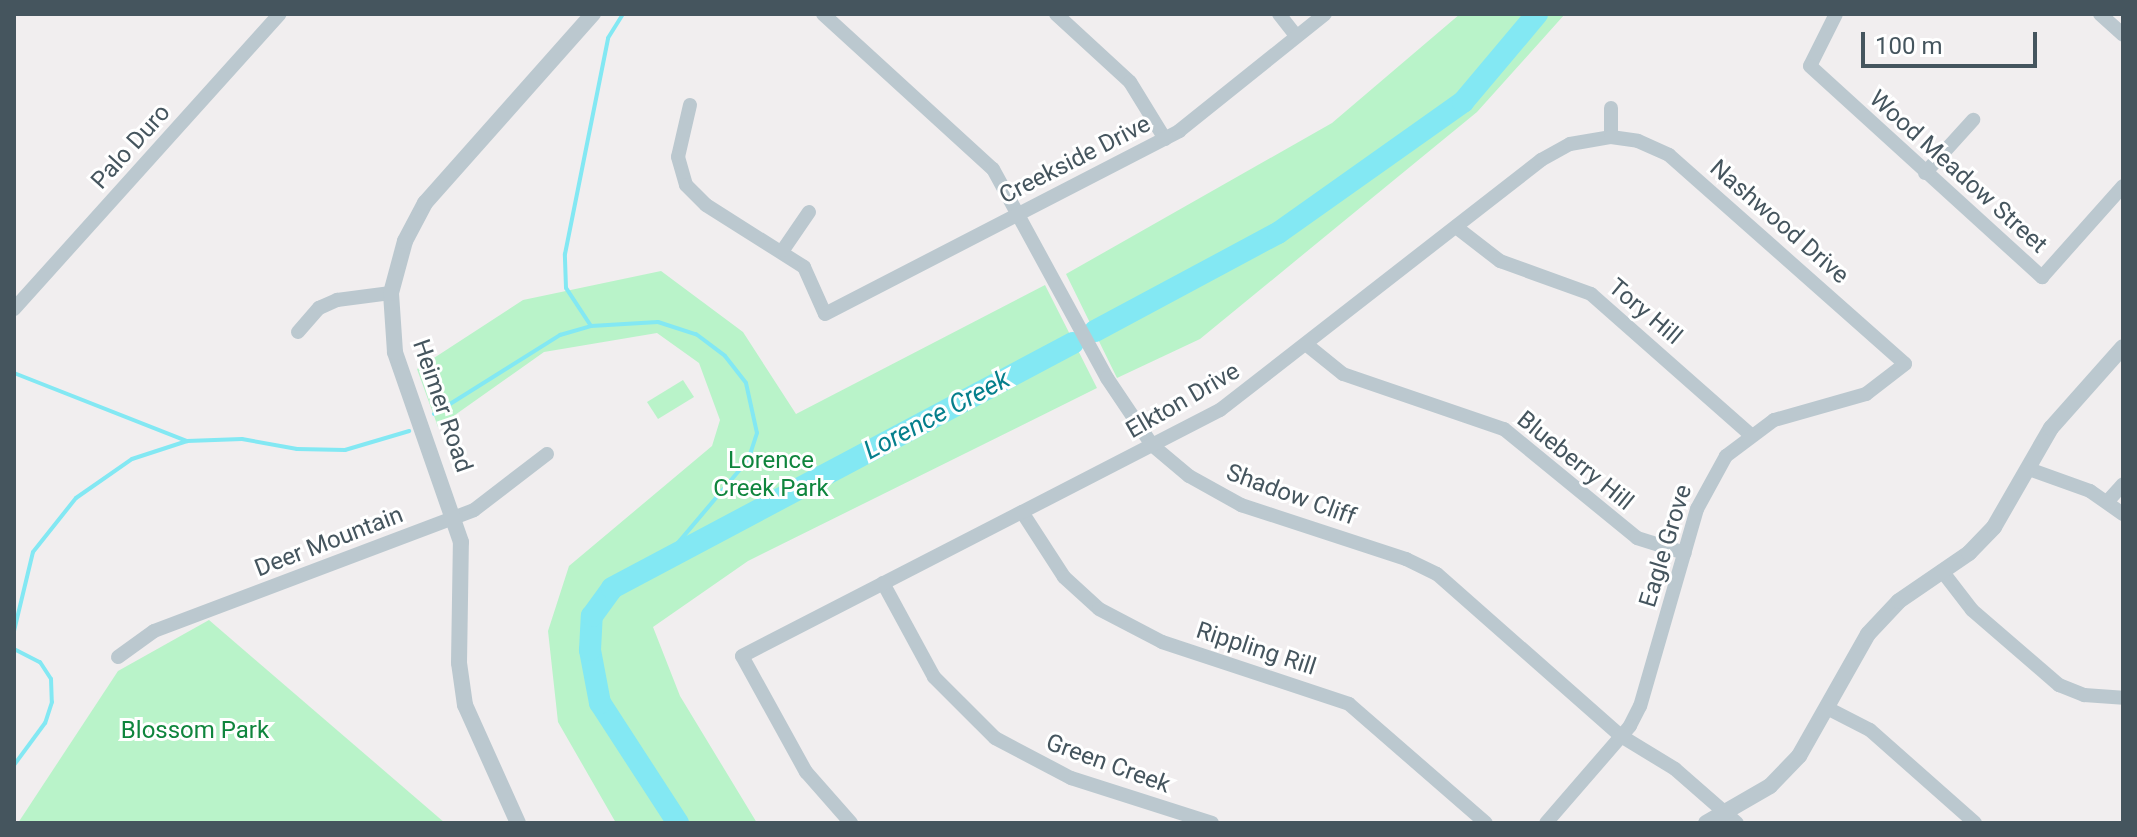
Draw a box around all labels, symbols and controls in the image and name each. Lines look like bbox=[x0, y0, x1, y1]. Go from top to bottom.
scale bar bbox=[1865, 16, 2041, 66]
text: 100 m bbox=[1875, 32, 1942, 60]
street label: Wood Meadow Street bbox=[1863, 85, 2053, 259]
street label: Palo Duro bbox=[85, 99, 177, 195]
street label: Creekside Drive bbox=[995, 110, 1155, 210]
street label: Nashwood Drive bbox=[1704, 154, 1854, 290]
street label: Tory Hill bbox=[1602, 273, 1688, 351]
street label: Heimer Road bbox=[406, 336, 478, 476]
street label: Elkton Drive bbox=[1121, 357, 1245, 445]
water label: Lorence Creek bbox=[859, 363, 1015, 467]
street label: Blueberry Hill bbox=[1511, 405, 1639, 517]
park label: Lorence Creek Park bbox=[713, 447, 829, 503]
street label: Shadow Cliff bbox=[1222, 458, 1360, 532]
street label: Eagle Grove bbox=[1634, 481, 1698, 611]
street label: Deer Mountain bbox=[251, 501, 407, 583]
street label: Rippling Rill bbox=[1192, 616, 1320, 682]
park label: Blossom Park bbox=[121, 717, 269, 745]
street label: Green Creek bbox=[1042, 728, 1174, 800]

